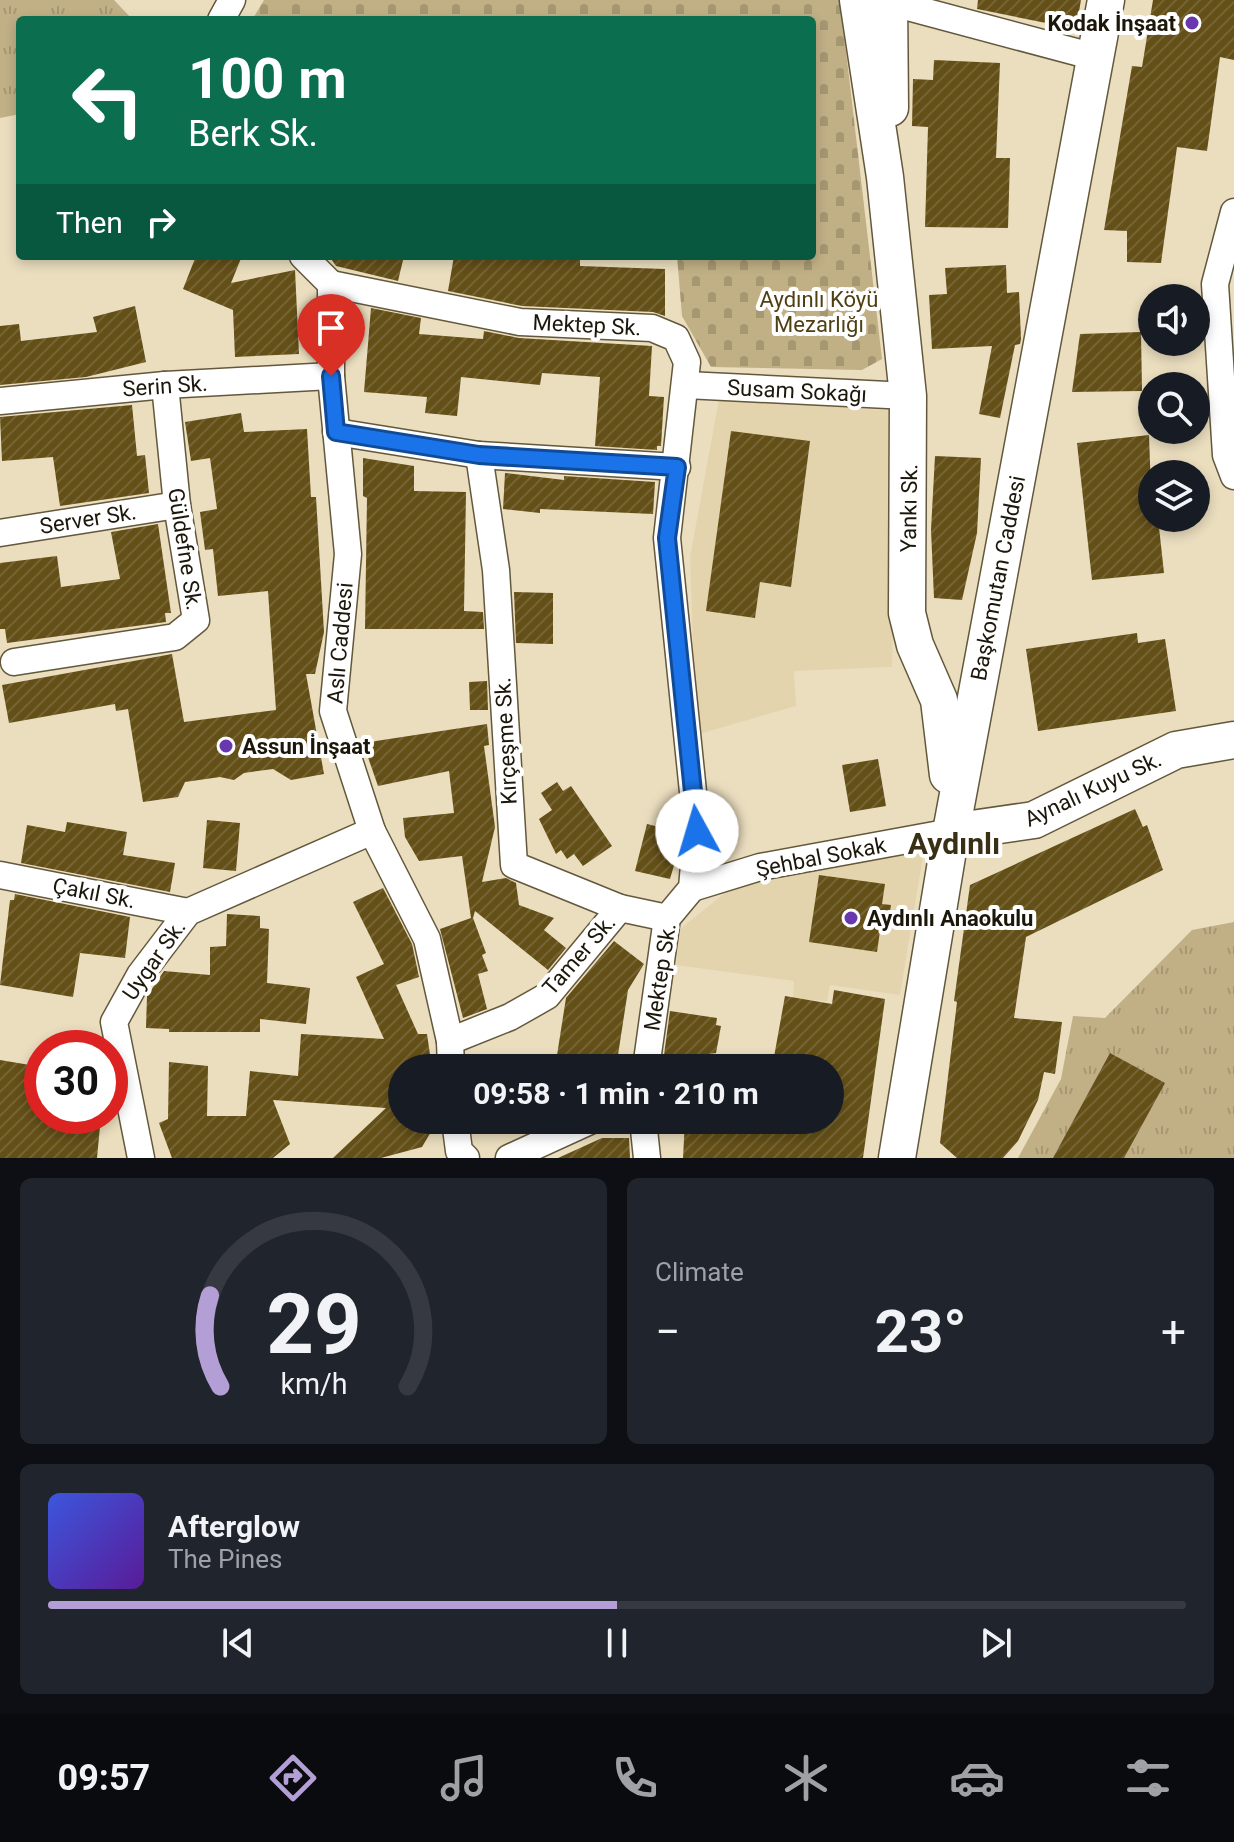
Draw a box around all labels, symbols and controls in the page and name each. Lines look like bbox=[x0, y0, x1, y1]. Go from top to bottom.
place label: Kodak İnşaat bbox=[1047, 11, 1177, 36]
marker: Kodak İnşaat bbox=[1183, 14, 1201, 32]
text: 100 m bbox=[188, 46, 347, 112]
icon: left bbox=[56, 48, 160, 152]
text: Berk Sk. bbox=[188, 113, 318, 155]
icon: right bbox=[139, 200, 183, 244]
text: Then bbox=[56, 205, 123, 240]
map controls bbox=[1138, 284, 1210, 532]
button: sound bbox=[1138, 284, 1210, 356]
park label: Aydınlı Köyü Mezarlığı bbox=[760, 287, 878, 337]
pin bbox=[297, 294, 365, 376]
icon: arrive bbox=[309, 306, 353, 350]
street label: Mektep Sk. bbox=[532, 310, 642, 340]
street label: Serin Sk. bbox=[122, 371, 208, 401]
button: search bbox=[1138, 372, 1210, 444]
street label: Susam Sokağı bbox=[727, 375, 867, 407]
button: layers bbox=[1138, 460, 1210, 532]
street label: Yankı Sk. bbox=[896, 463, 922, 553]
street label: Başkomutan Caddesi bbox=[966, 473, 1030, 683]
street label: Güldefne Sk. bbox=[163, 486, 207, 612]
street label: Server Sk. bbox=[38, 499, 138, 539]
street label: Aslı Caddesi bbox=[322, 581, 358, 705]
street label: Kırçeşme Sk. bbox=[490, 677, 522, 805]
place label: Assun İnşaat bbox=[242, 734, 371, 759]
marker: Assun İnşaat bbox=[217, 737, 235, 755]
street label: Aynalı Kuyu Sk. bbox=[1021, 746, 1165, 832]
position arrow bbox=[655, 789, 739, 873]
district label: Aydınlı bbox=[908, 826, 1000, 861]
street label: Şehbal Sokak bbox=[754, 832, 889, 882]
street label: Çakıl Sk. bbox=[51, 873, 137, 913]
place label: Aydınlı Anaokulu bbox=[867, 906, 1033, 931]
marker: Aydınlı Anaokulu bbox=[842, 909, 860, 927]
street label: Tamer Sk. bbox=[537, 910, 621, 1000]
street label: Uygar Sk. bbox=[117, 915, 191, 1005]
street label: Mektep Sk. bbox=[639, 921, 681, 1033]
speed limit sign: 30 bbox=[24, 1030, 128, 1134]
text: 09:58 · 1 min · 210 m bbox=[473, 1076, 759, 1111]
text: Climate bbox=[655, 1257, 744, 1287]
text: 29 bbox=[266, 1276, 361, 1373]
text: 23° bbox=[874, 1296, 967, 1367]
text: − bbox=[655, 1306, 680, 1358]
text: + bbox=[1161, 1306, 1186, 1358]
text: km/h bbox=[280, 1367, 347, 1401]
text: Afterglow bbox=[168, 1509, 300, 1544]
text: The Pines bbox=[168, 1544, 282, 1574]
icon: previous bbox=[216, 1621, 260, 1665]
icon: pause bbox=[595, 1621, 639, 1665]
icon: next bbox=[974, 1621, 1018, 1665]
icon: directions bbox=[265, 1750, 321, 1806]
icon: music bbox=[436, 1750, 492, 1806]
icon: phone bbox=[607, 1750, 663, 1806]
icon: climate bbox=[778, 1750, 834, 1806]
icon: car bbox=[949, 1750, 1005, 1806]
icon: filters bbox=[1120, 1750, 1176, 1806]
text: 09:57 bbox=[58, 1757, 150, 1799]

